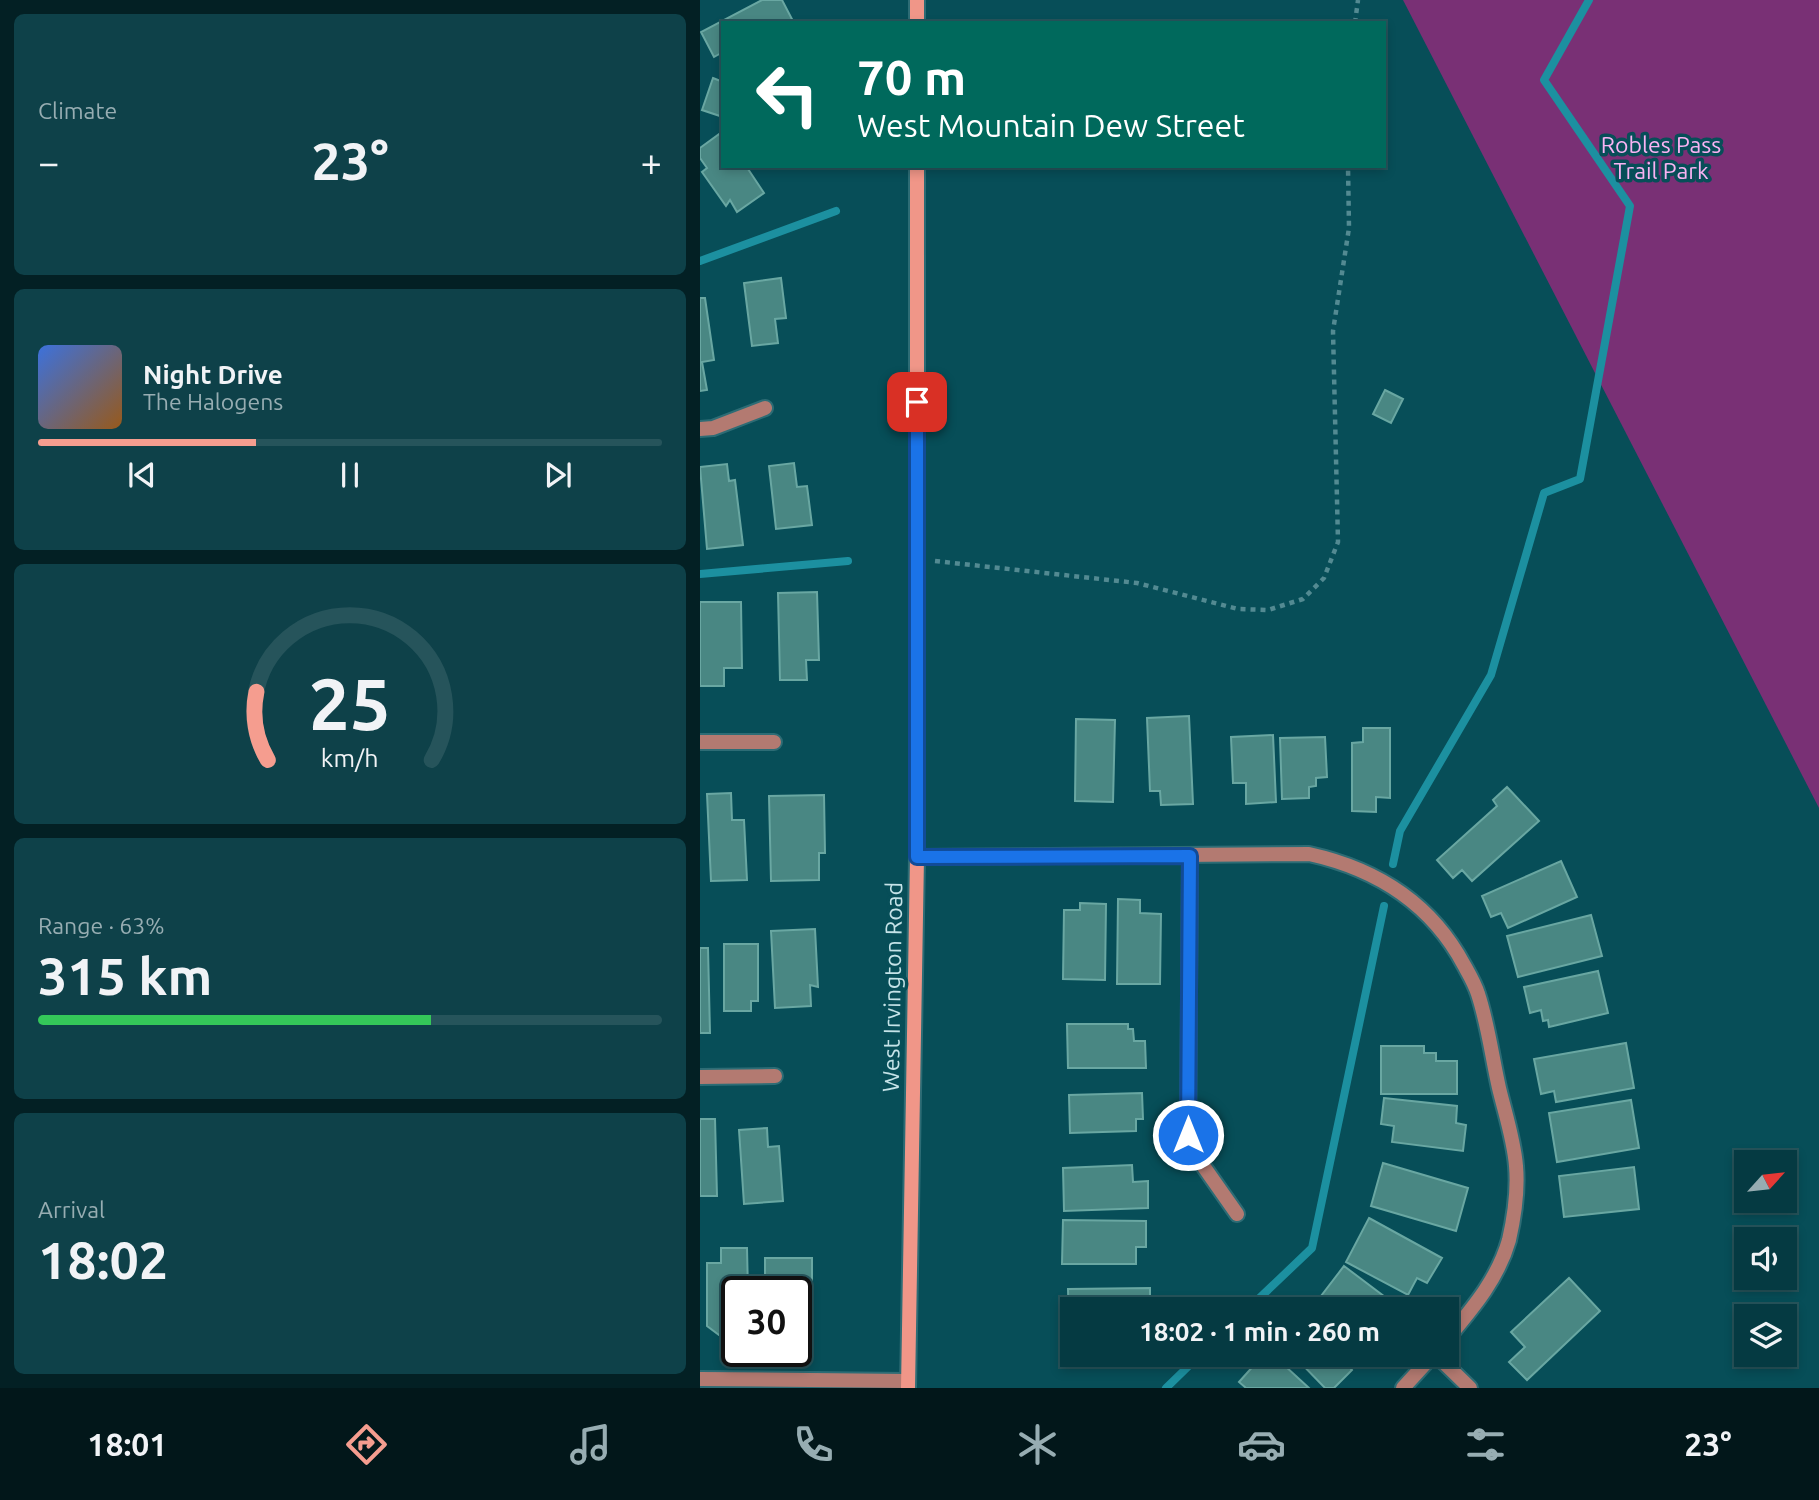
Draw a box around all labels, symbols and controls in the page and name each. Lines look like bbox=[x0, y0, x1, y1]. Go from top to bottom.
icon: left bbox=[742, 49, 833, 140]
text: 70 m bbox=[857, 49, 966, 104]
text: Climate bbox=[38, 98, 117, 123]
text: West Mountain Dew Street bbox=[857, 107, 1245, 143]
text: 23° bbox=[311, 132, 389, 190]
park label: Robles Pass Trail Park bbox=[1601, 132, 1721, 183]
text: − bbox=[38, 141, 59, 183]
text: + bbox=[641, 141, 662, 183]
text: Night Drive bbox=[143, 360, 283, 389]
pin bbox=[887, 372, 947, 432]
icon: arrive bbox=[898, 383, 936, 421]
text: The Halogens bbox=[143, 389, 283, 414]
icon: previous bbox=[123, 456, 161, 494]
icon: pause bbox=[331, 456, 369, 494]
icon: next bbox=[539, 456, 577, 494]
text: 25 bbox=[309, 662, 391, 744]
text: km/h bbox=[321, 744, 379, 772]
street label: West Irvington Road bbox=[878, 882, 906, 1092]
text: Range · 63% bbox=[38, 913, 165, 938]
text: 315 km bbox=[38, 947, 212, 1005]
position arrow bbox=[1151, 1098, 1225, 1172]
north arrow bbox=[1734, 1150, 1797, 1213]
map controls bbox=[1734, 1150, 1797, 1367]
text: Arrival bbox=[38, 1197, 105, 1222]
button: sound bbox=[1734, 1227, 1797, 1290]
text: 18:02 bbox=[38, 1231, 168, 1289]
speed limit sign: 30 bbox=[721, 1276, 812, 1367]
button: layers bbox=[1734, 1304, 1797, 1367]
text: 18:02 · 1 min · 260 m bbox=[1139, 1317, 1380, 1346]
icon: directions bbox=[342, 1420, 391, 1469]
icon: music bbox=[566, 1420, 615, 1469]
icon: phone bbox=[789, 1420, 838, 1469]
icon: climate bbox=[1013, 1420, 1062, 1469]
icon: car bbox=[1237, 1420, 1286, 1469]
icon: filters bbox=[1461, 1420, 1510, 1469]
text: 18:01 bbox=[87, 1426, 167, 1462]
text: 23° bbox=[1684, 1426, 1732, 1462]

